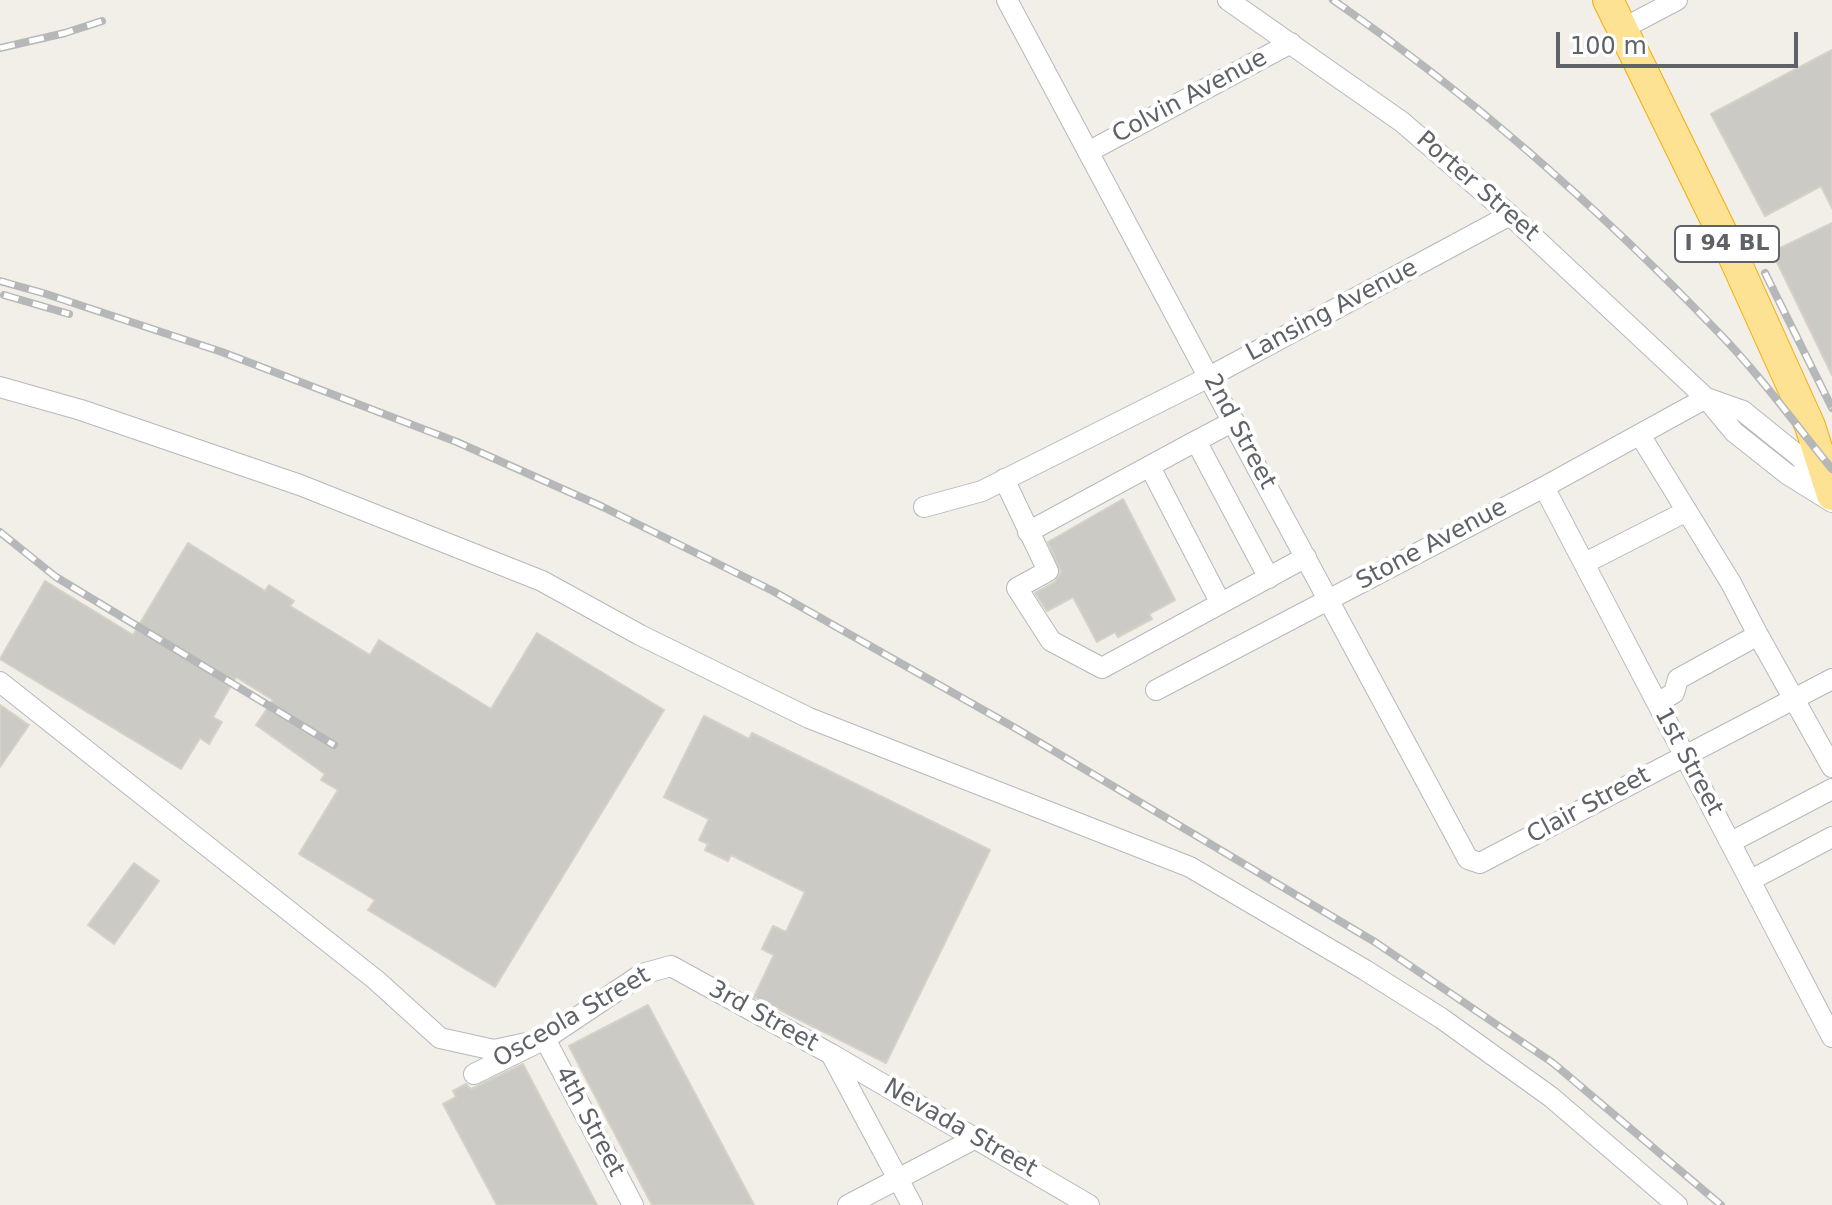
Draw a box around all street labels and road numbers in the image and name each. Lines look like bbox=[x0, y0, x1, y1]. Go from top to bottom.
street label: Colvin Avenue bbox=[1108, 44, 1272, 150]
street label: Porter Street bbox=[1410, 126, 1544, 248]
road number: I 94 BL bbox=[1675, 226, 1779, 262]
street label: Lansing Avenue bbox=[1241, 254, 1423, 368]
street label: 2nd Street bbox=[1197, 369, 1281, 495]
street label: Stone Avenue bbox=[1352, 493, 1512, 597]
street label: 1st Street bbox=[1648, 703, 1728, 821]
street label: Clair Street bbox=[1523, 762, 1655, 850]
street label: Osceola Street bbox=[489, 962, 655, 1074]
street label: 3rd Street bbox=[703, 975, 823, 1059]
street label: 4th Street bbox=[548, 1062, 630, 1182]
street label: Nevada Street bbox=[878, 1073, 1042, 1185]

